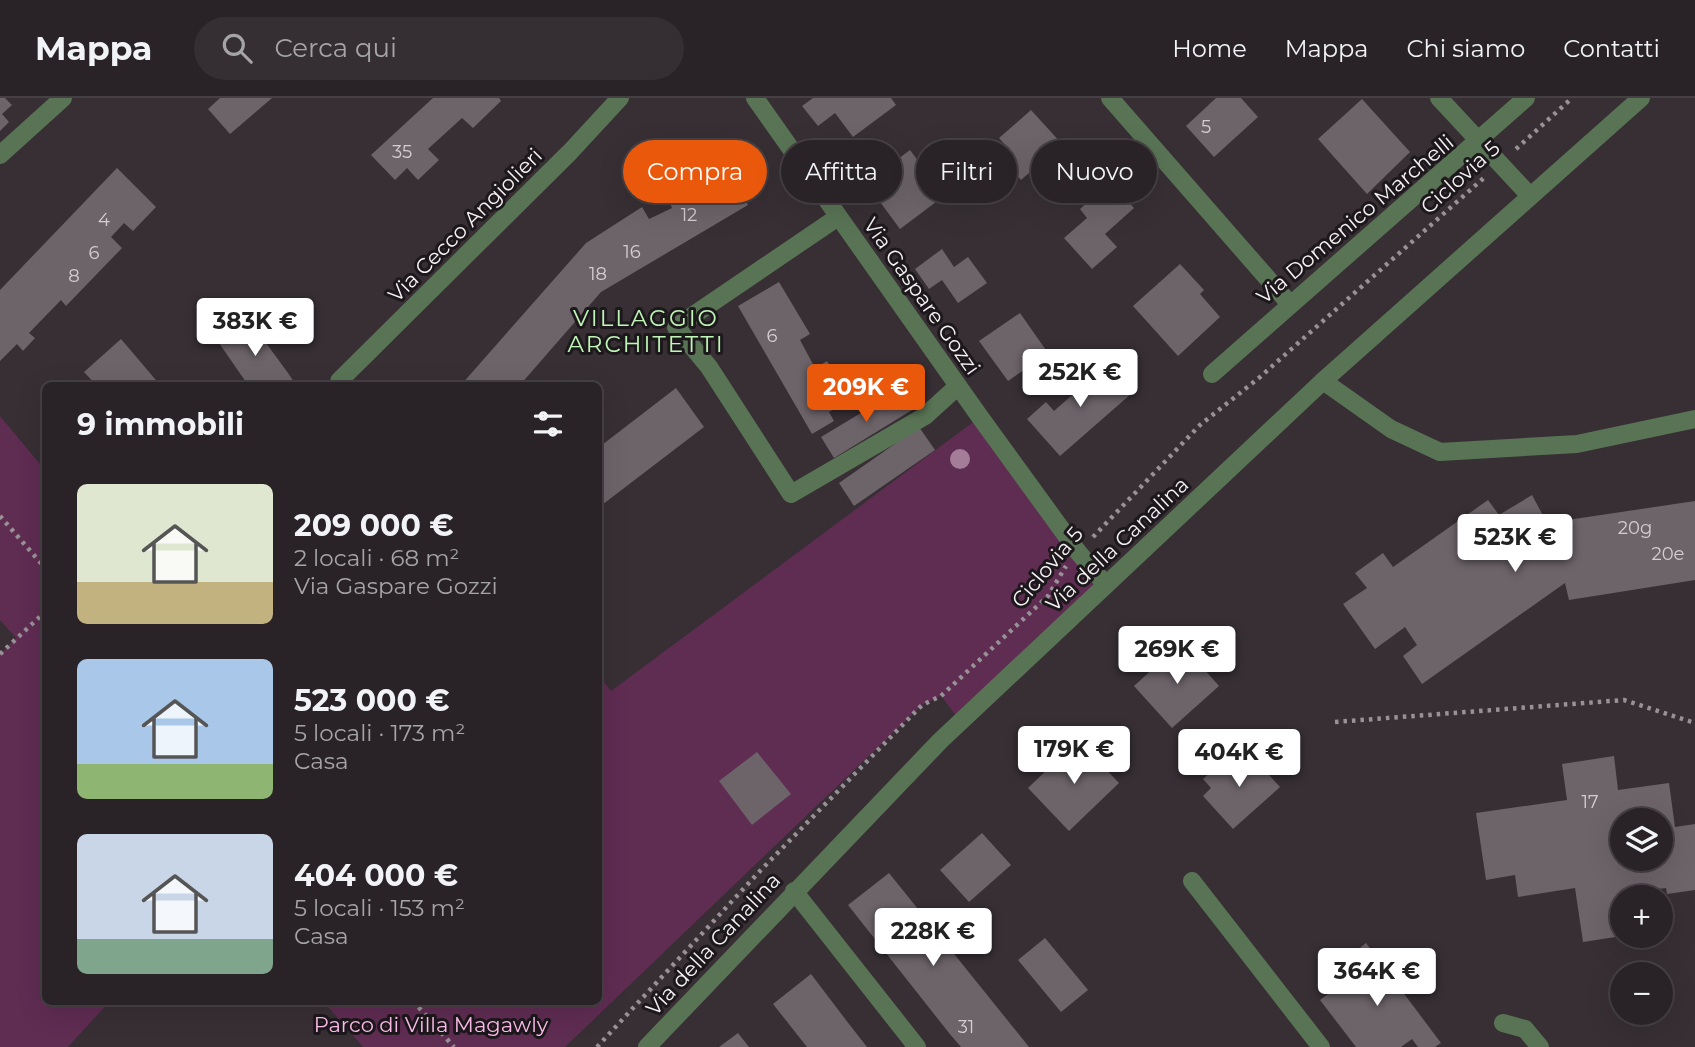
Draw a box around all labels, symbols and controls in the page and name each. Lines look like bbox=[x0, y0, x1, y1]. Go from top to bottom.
search box bbox=[194, 17, 684, 80]
text: Mappa bbox=[35, 28, 152, 68]
icon: search bbox=[218, 29, 256, 67]
text: Cerca qui bbox=[274, 32, 397, 64]
text: Home bbox=[1172, 34, 1247, 63]
text: Mappa bbox=[1285, 34, 1368, 63]
text: Chi siamo bbox=[1406, 34, 1525, 63]
text: Contatti bbox=[1563, 34, 1660, 63]
house number: 5 bbox=[1201, 116, 1211, 138]
street label: Via Domenico Marchelli bbox=[1251, 129, 1459, 309]
street label: Ciclovia 5 bbox=[1415, 135, 1505, 219]
chip: Compra bbox=[623, 140, 767, 203]
chip: Affitta bbox=[781, 140, 902, 203]
chip: Filtri bbox=[916, 140, 1017, 203]
chip: Nuovo bbox=[1031, 140, 1157, 203]
house number: 35 bbox=[392, 141, 412, 163]
street label: Via Cecco Angiolieri bbox=[383, 143, 547, 307]
house number: 12 bbox=[681, 204, 697, 226]
house number: 4 bbox=[98, 209, 110, 231]
street label: Via Gaspare Gozzi bbox=[858, 213, 986, 379]
house number: 16 bbox=[623, 241, 641, 263]
house number: 6 bbox=[89, 242, 100, 264]
house number: 18 bbox=[589, 263, 607, 285]
house number: 8 bbox=[68, 265, 80, 287]
pin: 383K € bbox=[198, 299, 312, 358]
district label: VILLAGGIO ARCHITETTI bbox=[567, 304, 725, 358]
text: 383K € bbox=[213, 307, 297, 335]
house number: 6 bbox=[767, 325, 778, 347]
pin: 252K € bbox=[1023, 350, 1137, 409]
text: 252K € bbox=[1039, 358, 1121, 386]
pin: 209K € bbox=[809, 364, 923, 424]
text: 209K € bbox=[823, 373, 909, 401]
icon: filters bbox=[529, 405, 567, 443]
text: 9 immobili bbox=[77, 406, 244, 443]
street label: Via della Canalina bbox=[1041, 472, 1193, 616]
text: 209 000 € bbox=[294, 507, 454, 544]
icon: home bbox=[133, 512, 217, 596]
pin: 523K € bbox=[1458, 514, 1572, 574]
house number: 20g bbox=[1618, 517, 1652, 539]
street label: Ciclovia 5 bbox=[1006, 522, 1088, 612]
text: 523K € bbox=[1474, 523, 1556, 551]
house number: 20e bbox=[1652, 543, 1685, 565]
text: 2 locali · 68 m² bbox=[294, 544, 459, 572]
text: Via Gaspare Gozzi bbox=[294, 572, 498, 600]
pin: 269K € bbox=[1120, 626, 1234, 686]
text: 269K € bbox=[1134, 635, 1220, 663]
text: 523 000 € bbox=[294, 682, 450, 719]
icon: home bbox=[133, 687, 217, 771]
text: 5 locali · 173 m² bbox=[294, 719, 465, 747]
pin: 179K € bbox=[1017, 726, 1131, 786]
pin: 404K € bbox=[1182, 730, 1296, 789]
text: 179K € bbox=[1034, 735, 1114, 763]
text: 404K € bbox=[1194, 738, 1284, 766]
text: Casa bbox=[294, 747, 349, 775]
house number: 17 bbox=[1581, 791, 1599, 813]
map controls bbox=[1610, 808, 1673, 1025]
button: layers bbox=[1610, 808, 1673, 871]
text: 404 000 € bbox=[294, 857, 458, 894]
icon: home bbox=[133, 862, 217, 946]
street label: Via della Canalina bbox=[641, 868, 785, 1020]
button: + bbox=[1610, 885, 1673, 948]
text: 5 locali · 153 m² bbox=[294, 894, 465, 922]
pin: 228K € bbox=[876, 908, 990, 968]
text: 228K € bbox=[891, 917, 975, 945]
text: Casa bbox=[294, 922, 349, 950]
pin: 364K € bbox=[1320, 948, 1434, 1008]
text: 364K € bbox=[1334, 957, 1420, 985]
button: − bbox=[1610, 962, 1673, 1025]
park label: Parco di Villa Magawly bbox=[314, 1012, 549, 1037]
house number: 31 bbox=[958, 1016, 974, 1038]

